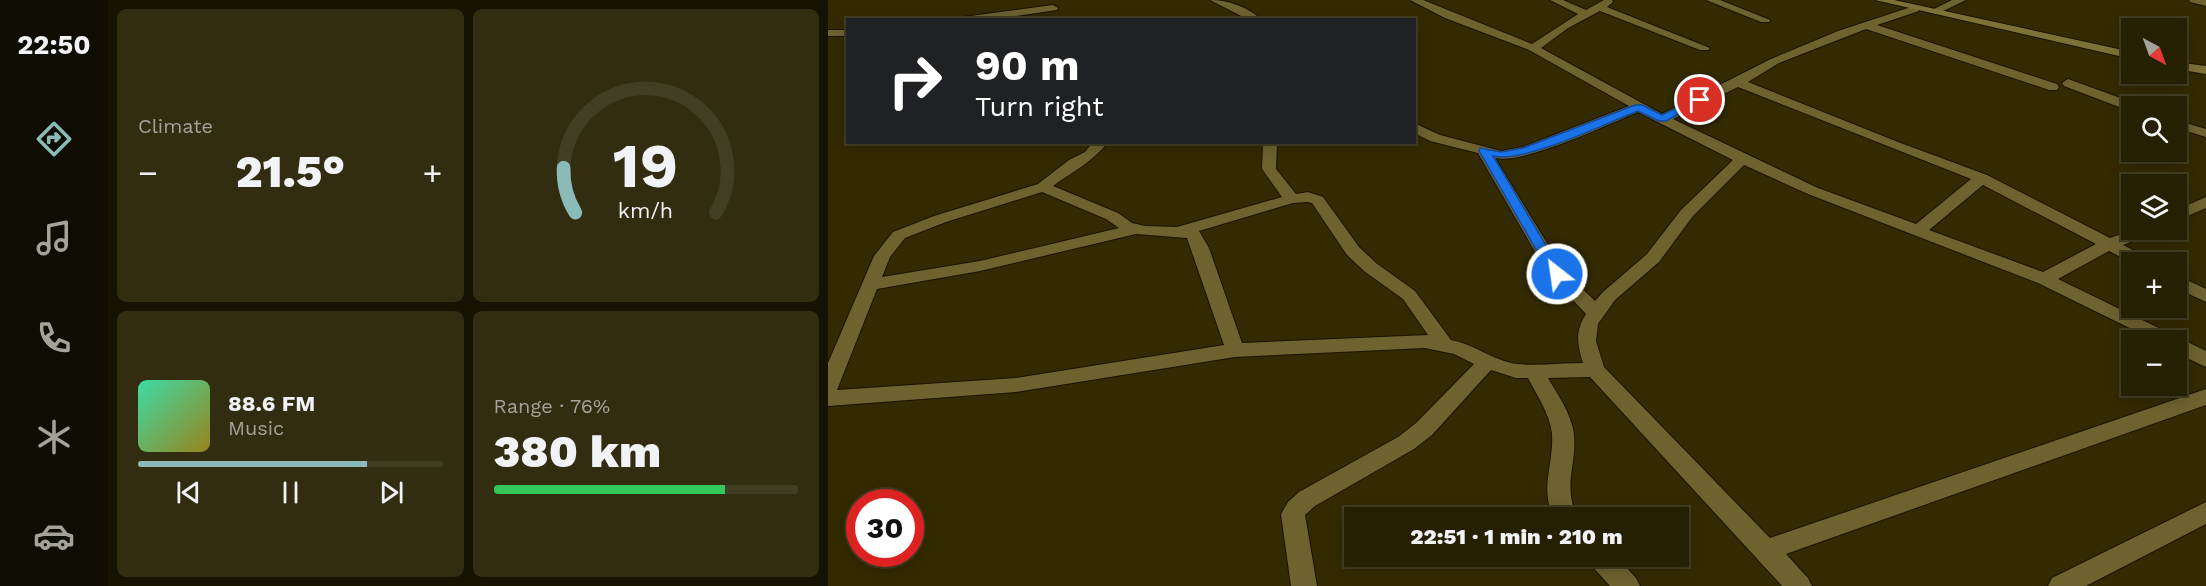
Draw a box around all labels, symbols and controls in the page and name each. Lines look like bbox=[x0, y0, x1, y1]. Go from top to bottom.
north arrow bbox=[2121, 18, 2187, 84]
map controls bbox=[2121, 18, 2187, 396]
text: 22:50 bbox=[17, 29, 91, 61]
text: 90 m bbox=[975, 41, 1079, 90]
icon: right bbox=[876, 42, 954, 120]
pin bbox=[1674, 74, 1725, 125]
icon: arrive bbox=[1683, 83, 1716, 116]
text: Turn right bbox=[975, 91, 1104, 123]
button: search bbox=[2121, 96, 2187, 162]
text: Climate bbox=[138, 114, 213, 138]
icon: directions bbox=[33, 118, 75, 160]
text: 19 bbox=[613, 129, 678, 202]
text: 21.5° bbox=[235, 145, 345, 198]
text: − bbox=[138, 153, 158, 192]
text: + bbox=[423, 153, 442, 192]
button: layers bbox=[2121, 174, 2187, 240]
text: km/h bbox=[618, 198, 673, 223]
icon: music bbox=[33, 217, 75, 259]
position arrow bbox=[1525, 242, 1589, 306]
button: + bbox=[2121, 252, 2187, 318]
icon: phone bbox=[33, 317, 75, 359]
button: − bbox=[2121, 330, 2187, 396]
text: 88.6 FM bbox=[228, 391, 315, 416]
text: Range · 76% bbox=[494, 394, 610, 418]
icon: climate bbox=[33, 416, 75, 458]
text: Music bbox=[228, 416, 284, 440]
text: 380 km bbox=[494, 425, 661, 478]
icon: previous bbox=[172, 476, 205, 509]
icon: pause bbox=[274, 476, 307, 509]
icon: next bbox=[375, 476, 408, 509]
speed limit sign: 30 bbox=[846, 489, 924, 567]
icon: car bbox=[33, 515, 75, 557]
text: 22:51 · 1 min · 210 m bbox=[1410, 524, 1623, 549]

